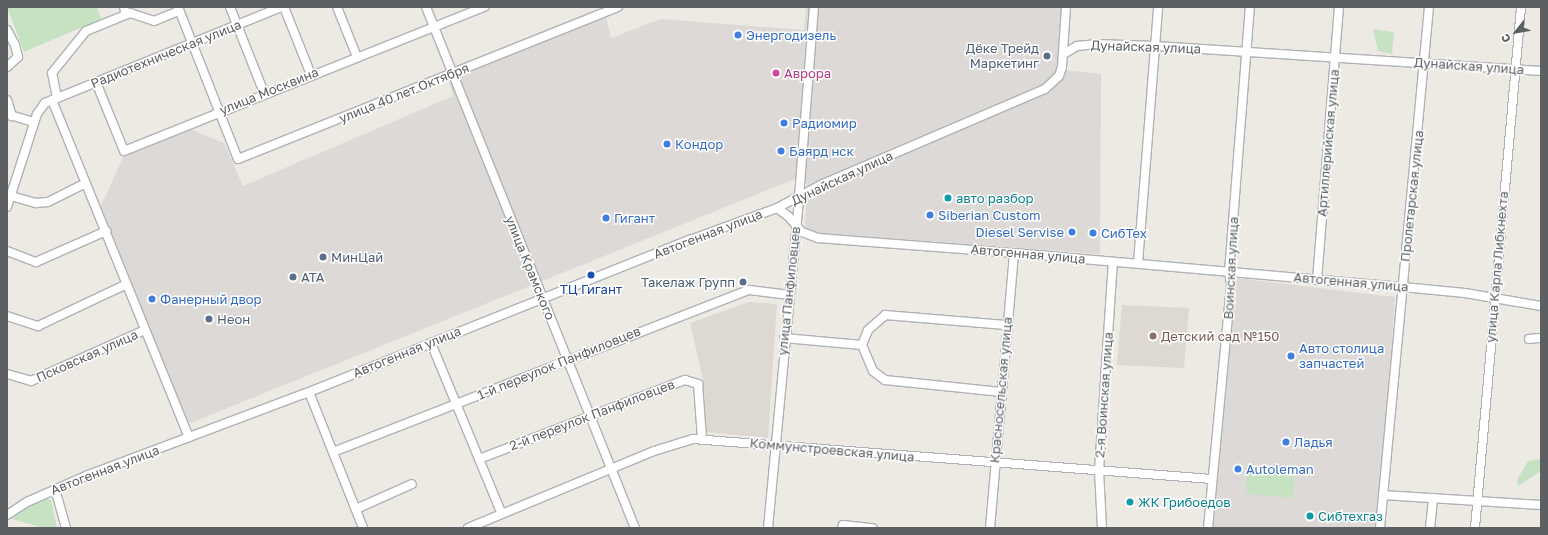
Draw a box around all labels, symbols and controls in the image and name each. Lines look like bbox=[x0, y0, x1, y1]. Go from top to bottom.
north arrow bbox=[1496, 12, 1536, 52]
street label: Радиотехническая улица bbox=[88, 17, 244, 91]
place label: Энергодизель bbox=[746, 27, 836, 43]
marker: Энергодизель bbox=[733, 30, 743, 40]
text: С bbox=[1498, 32, 1513, 45]
street label: Дунайская улица bbox=[1091, 37, 1201, 57]
place label: Дёке Трейд Маркетинг bbox=[966, 41, 1039, 72]
marker: Дёке Трейд Маркетинг bbox=[1042, 51, 1052, 61]
street label: Дунайская улица bbox=[1413, 54, 1525, 78]
street label: улица 40 лет Октября bbox=[337, 60, 471, 126]
street label: улица Москвина bbox=[217, 64, 321, 118]
place label: Аврора bbox=[784, 65, 831, 81]
marker: Аврора bbox=[771, 68, 781, 78]
street label: Артиллерийская улица bbox=[1314, 69, 1342, 217]
place label: Радиомир bbox=[792, 115, 857, 131]
marker: Радиомир bbox=[779, 118, 789, 128]
street label: Пролетарская улица bbox=[1397, 129, 1427, 263]
place label: Кондор bbox=[675, 136, 723, 152]
marker: Кондор bbox=[662, 139, 672, 149]
place label: Баярд нск bbox=[789, 143, 854, 159]
marker: Баярд нск bbox=[776, 146, 786, 156]
street label: Дунайская улица bbox=[789, 148, 895, 208]
place label: авто разбор bbox=[956, 190, 1034, 206]
street label: улица Карла Либкнехта bbox=[1483, 191, 1511, 343]
marker: авто разбор bbox=[943, 193, 953, 203]
street label: Автогенная улица bbox=[651, 206, 765, 262]
place label: Siberian Custom bbox=[938, 207, 1041, 223]
place label: Гигант bbox=[614, 210, 655, 226]
marker: Siberian Custom bbox=[925, 210, 935, 220]
marker: Гигант bbox=[601, 213, 611, 223]
street label: улица Крамского bbox=[502, 214, 558, 322]
street label: Воинская улица bbox=[1221, 216, 1241, 320]
place label: Diesel Servise bbox=[976, 224, 1064, 240]
place label: СибТех bbox=[1101, 225, 1147, 241]
street label: улица Панфиловцев bbox=[774, 226, 804, 356]
marker: Diesel Servise bbox=[1067, 227, 1077, 237]
marker: СибТех bbox=[1088, 228, 1098, 238]
street label: Автогенная улица bbox=[970, 241, 1086, 267]
place label: МинЦай bbox=[331, 249, 383, 265]
marker: МинЦай bbox=[318, 252, 328, 262]
place label: АТА bbox=[301, 269, 324, 285]
street label: Автогенная улица bbox=[1293, 269, 1409, 295]
marker: ТЦ Гигант bbox=[586, 270, 596, 280]
marker: АТА bbox=[288, 272, 298, 282]
place label: Такелаж Групп bbox=[641, 274, 735, 290]
marker: Такелаж Групп bbox=[738, 277, 748, 287]
place label: ТЦ Гигант bbox=[560, 281, 622, 297]
place label: Фанерный двор bbox=[160, 291, 262, 307]
marker: Фанерный двор bbox=[147, 294, 157, 304]
place label: Неон bbox=[217, 311, 250, 327]
marker: Неон bbox=[204, 314, 214, 324]
street label: Красносельская улица bbox=[987, 316, 1015, 464]
street label: Автогенная улица bbox=[351, 323, 463, 381]
street label: 1-й переулок Панфиловцев bbox=[475, 323, 643, 403]
street label: Псковская улица bbox=[34, 327, 140, 385]
place label: Детский сад №150 bbox=[1161, 328, 1279, 344]
marker: Детский сад №150 bbox=[1148, 331, 1158, 341]
street label: 2-я Воинская улица bbox=[1092, 332, 1116, 458]
place label: Авто столица запчастей bbox=[1299, 341, 1384, 372]
marker: Авто столица запчастей bbox=[1286, 351, 1296, 361]
street label: 2-й переулок Панфиловцев bbox=[507, 376, 677, 454]
place label: Ладья bbox=[1294, 434, 1333, 450]
street label: Коммунстроевская улица bbox=[749, 435, 915, 465]
marker: Ладья bbox=[1281, 437, 1291, 447]
street label: Автогенная улица bbox=[48, 442, 162, 498]
place label: Autoleman bbox=[1246, 461, 1314, 477]
marker: Autoleman bbox=[1233, 464, 1243, 474]
place label: ЖК Грибоедов bbox=[1138, 494, 1231, 510]
marker: ЖК Грибоедов bbox=[1125, 497, 1135, 507]
place label: Сибтехгаз bbox=[1318, 508, 1383, 524]
marker: Сибтехгаз bbox=[1305, 511, 1315, 521]

